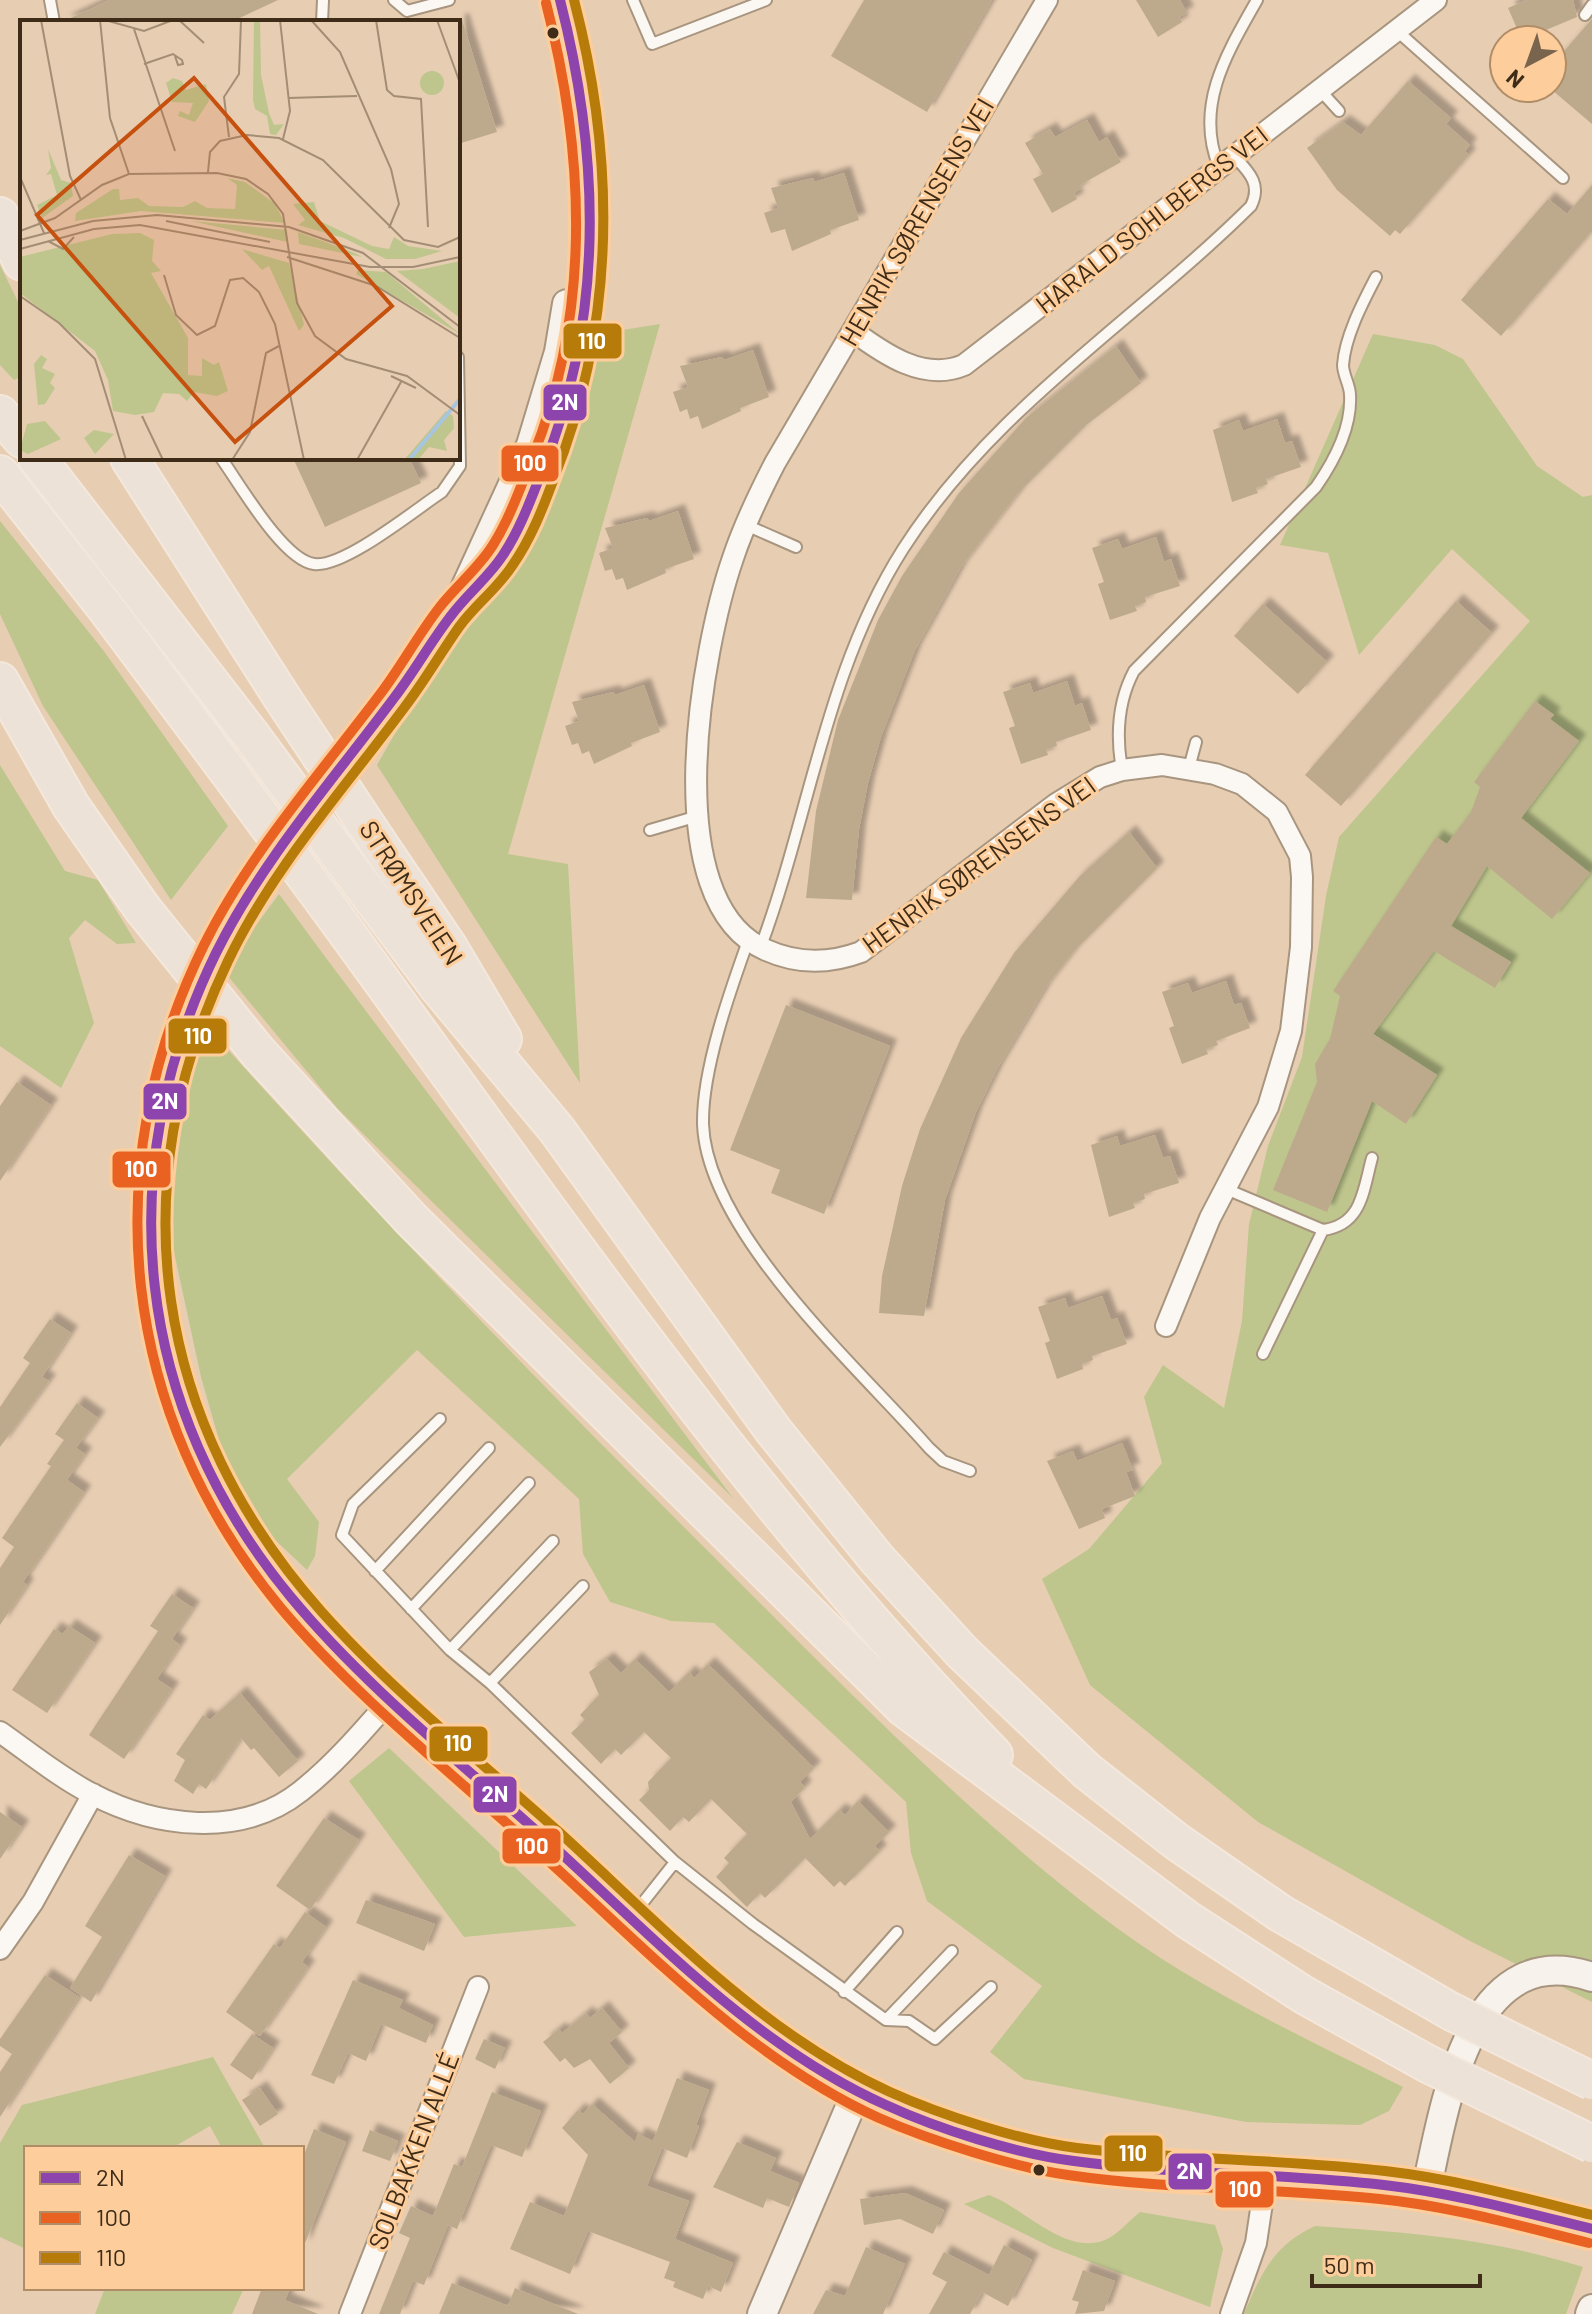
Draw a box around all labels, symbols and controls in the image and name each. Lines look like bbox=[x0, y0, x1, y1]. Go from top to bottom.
inset map bbox=[20, 20, 460, 460]
north arrow bbox=[1488, 24, 1568, 104]
unlabelled marker bbox=[545, 25, 561, 41]
text: N bbox=[1500, 65, 1528, 94]
street label: HENRIK SØRENSENS VEI bbox=[832, 92, 999, 351]
street label: HARALD SOHLBERGS VEI bbox=[1029, 118, 1273, 319]
line badge: 110 bbox=[562, 322, 623, 360]
text: 110 bbox=[578, 327, 606, 353]
line badge: 2N bbox=[542, 383, 588, 422]
text: 2N bbox=[552, 388, 578, 414]
line badge: 100 bbox=[500, 444, 560, 483]
text: 100 bbox=[514, 449, 546, 475]
street label: HENRIK SØRENSENS VEI bbox=[855, 769, 1101, 959]
street label: STRØMSVEIEN bbox=[354, 814, 470, 970]
line badge: 110 bbox=[167, 1017, 228, 1055]
text: 110 bbox=[184, 1022, 212, 1048]
line badge: 2N bbox=[142, 1082, 188, 1121]
text: 2N bbox=[152, 1087, 178, 1113]
line badge: 100 bbox=[111, 1150, 172, 1189]
text: 100 bbox=[125, 1155, 157, 1181]
line badge: 110 bbox=[428, 1725, 489, 1763]
text: 110 bbox=[444, 1729, 472, 1755]
line badge: 2N bbox=[472, 1775, 518, 1814]
text: 2N bbox=[482, 1780, 508, 1806]
line badge: 100 bbox=[501, 1827, 562, 1865]
text: 100 bbox=[516, 1832, 548, 1858]
street label: SOLBAKKEN ALLÉ bbox=[361, 2047, 465, 2254]
line badge: 110 bbox=[1103, 2134, 1164, 2173]
text: 110 bbox=[1119, 2139, 1147, 2165]
legend bbox=[24, 2146, 304, 2290]
line badge: 2N bbox=[1167, 2152, 1213, 2191]
text: 2N bbox=[1177, 2157, 1203, 2183]
text: 2N bbox=[96, 2162, 125, 2191]
unlabelled marker bbox=[1031, 2162, 1047, 2178]
line badge: 100 bbox=[1214, 2170, 1275, 2209]
text: 100 bbox=[1229, 2175, 1261, 2201]
text: 100 bbox=[96, 2202, 132, 2231]
scale bar bbox=[1312, 2238, 1480, 2288]
text: 110 bbox=[96, 2242, 126, 2271]
text: 50 m bbox=[1324, 2250, 1375, 2279]

